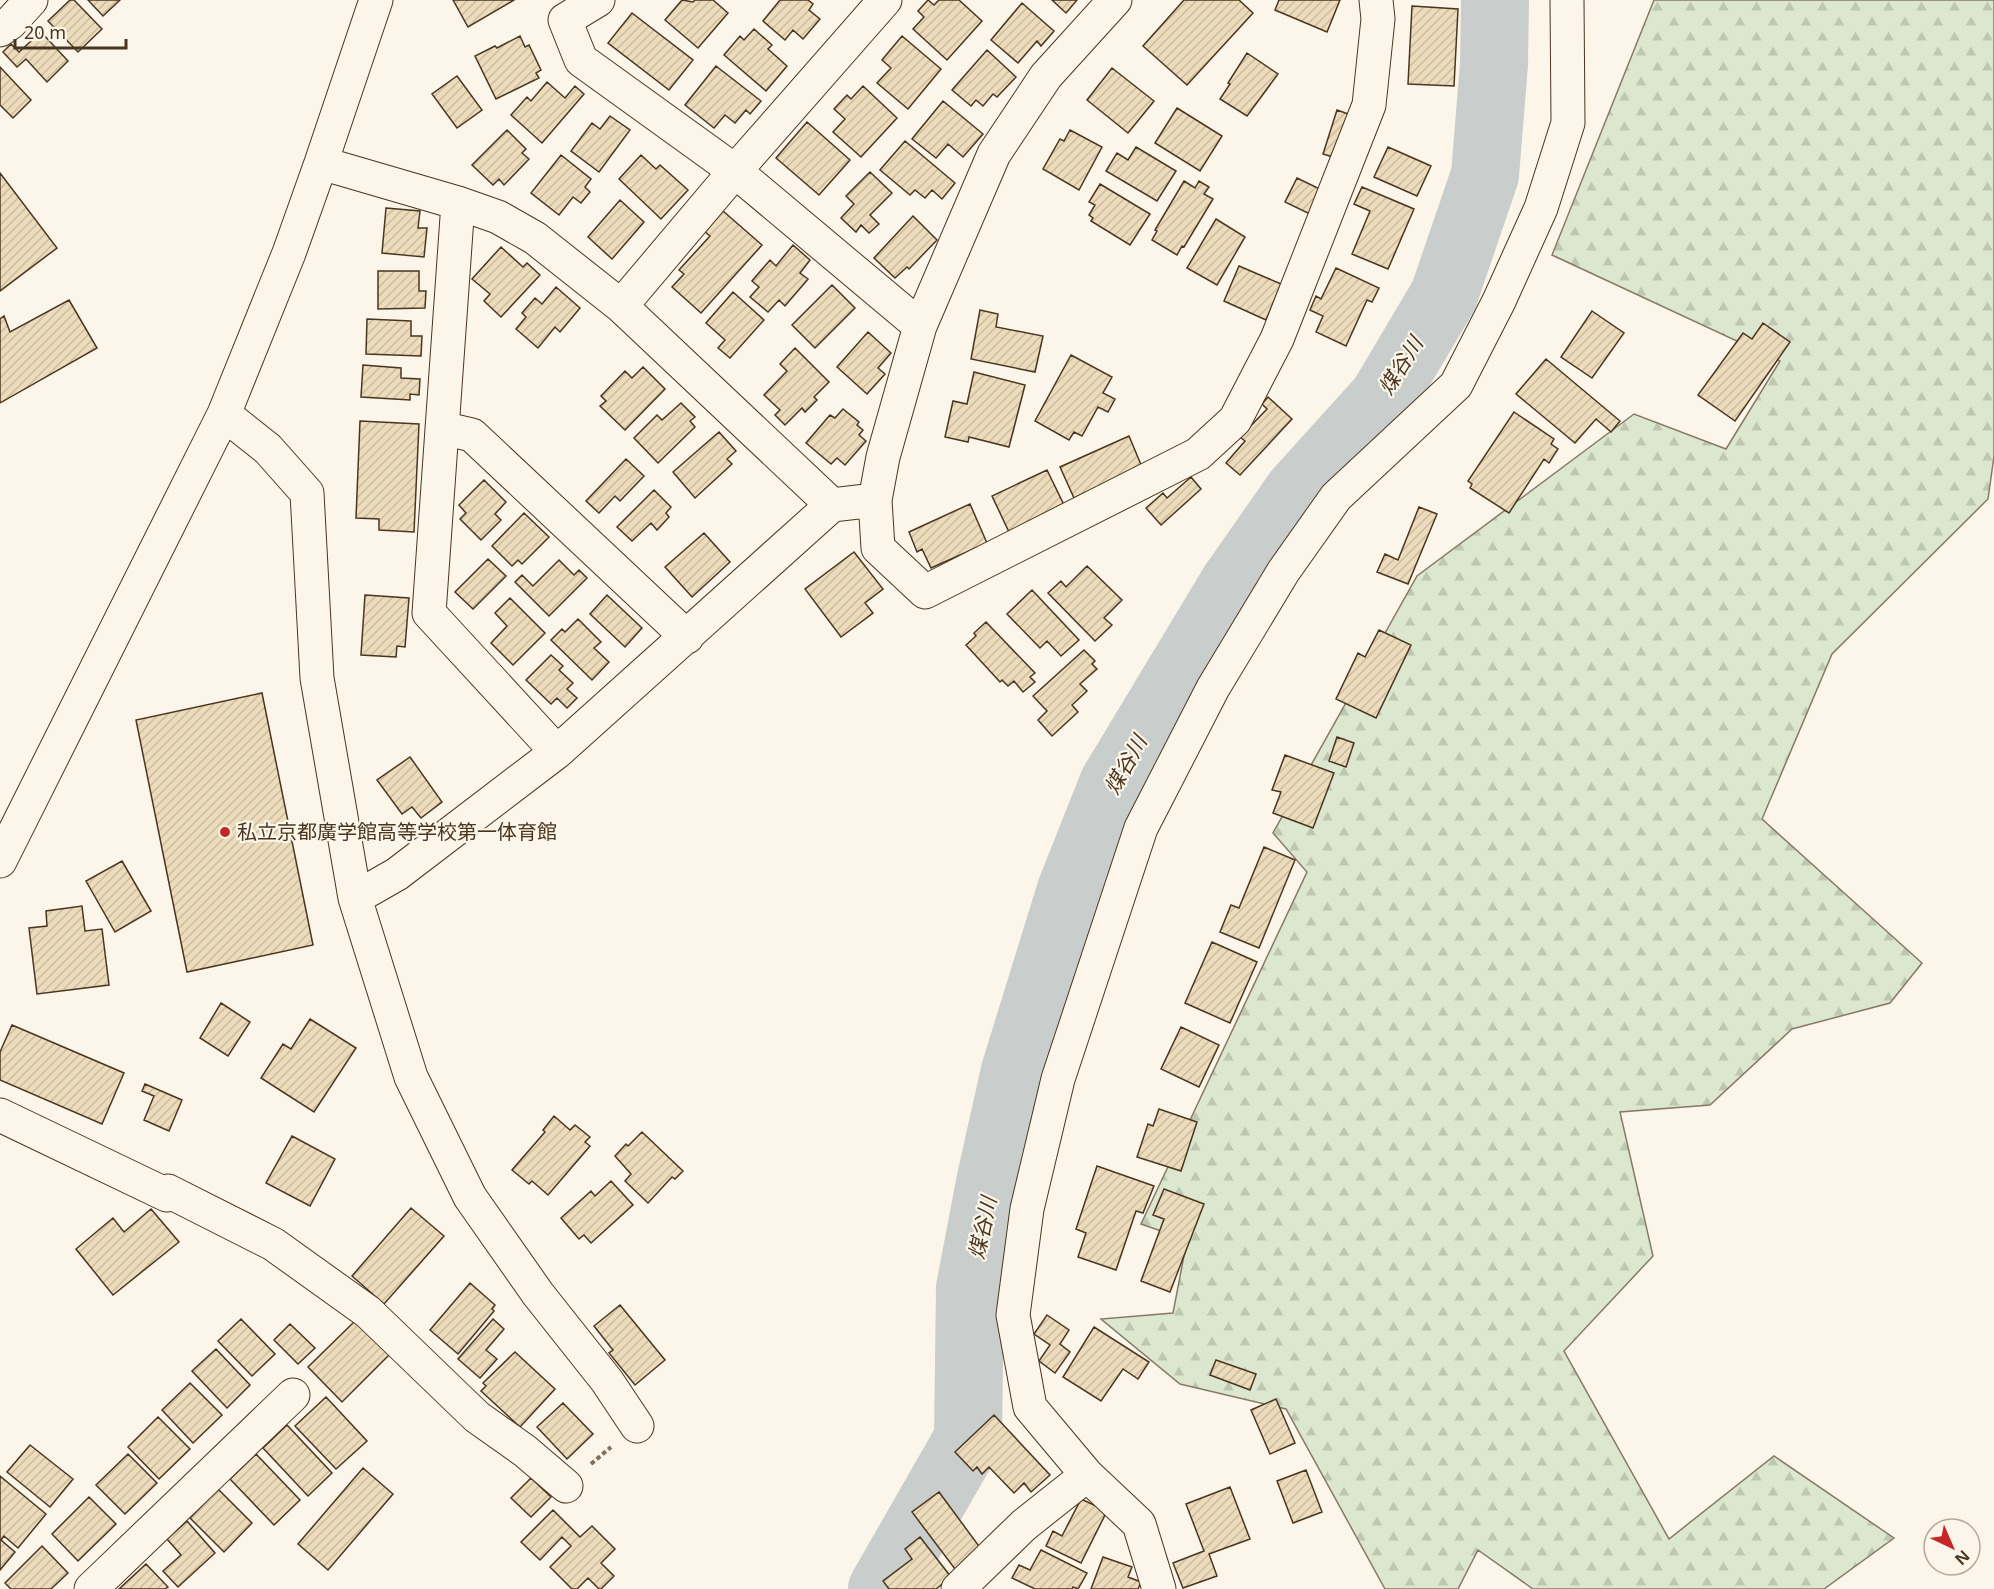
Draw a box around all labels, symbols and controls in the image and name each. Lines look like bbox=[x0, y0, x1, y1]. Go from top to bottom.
scale bar bbox=[15, 12, 126, 50]
text: 20 m bbox=[24, 20, 66, 44]
water label: 煤谷川 bbox=[1372, 330, 1430, 400]
water label: 煤谷川 bbox=[1098, 728, 1154, 799]
place label: 私立京都廣学館高等学校第一体育館 bbox=[237, 818, 557, 845]
marker: 私立京都廣学館高等学校第一体育館 bbox=[218, 825, 232, 839]
water label: 煤谷川 bbox=[962, 1192, 1003, 1262]
north arrow bbox=[1922, 1517, 1982, 1577]
text: N bbox=[1950, 1545, 1975, 1570]

